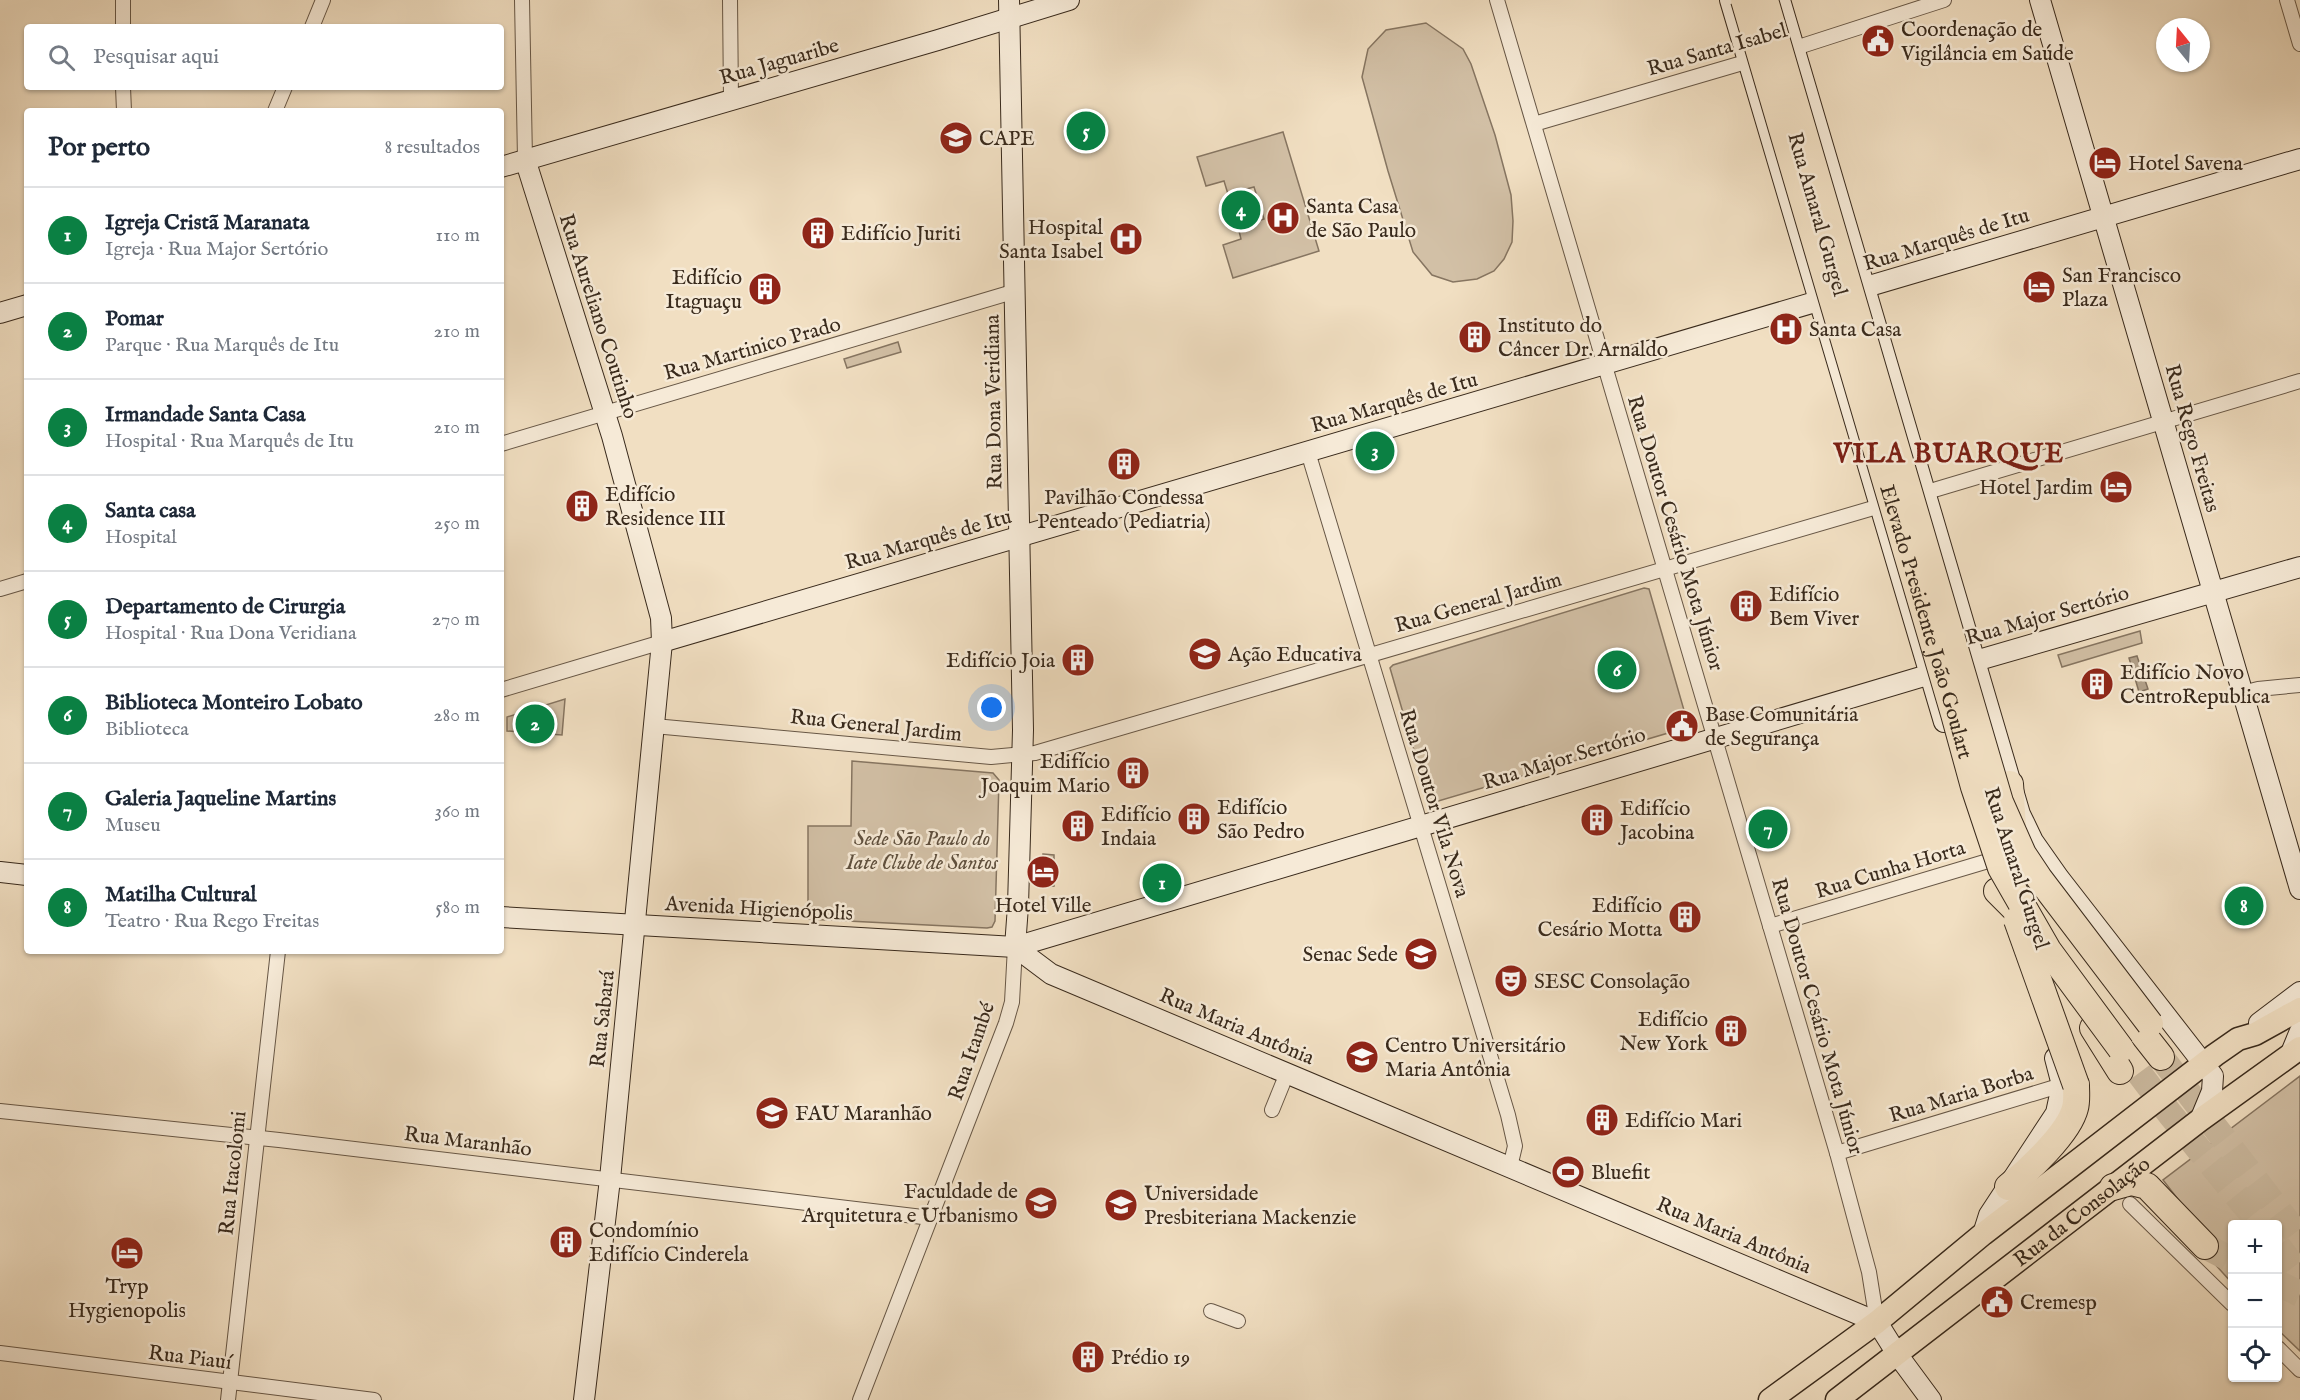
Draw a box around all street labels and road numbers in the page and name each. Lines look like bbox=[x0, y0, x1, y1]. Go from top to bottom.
street label: Rua Santa Isabel bbox=[1644, 18, 1791, 83]
street label: Rua Jaguaribe bbox=[717, 32, 843, 92]
street label: Rua Amaral Gurgel bbox=[1780, 129, 1853, 300]
street label: Rua Marquês de Itu bbox=[1860, 202, 2033, 279]
street label: Rua Aureliano Coutinho bbox=[552, 211, 643, 422]
street label: Rua Martinico Prado bbox=[661, 311, 844, 388]
street label: Rua Dona Veridiana bbox=[979, 313, 1010, 490]
street label: Rua Rego Freitas bbox=[2158, 361, 2226, 516]
street label: Rua Marquês de Itu bbox=[1308, 367, 1481, 440]
street label: Rua Doutor Cesário Mota Júnior bbox=[1620, 392, 1729, 675]
street label: Elevado Presidente João Goulart bbox=[1872, 482, 1978, 762]
street label: Rua Marquês de Itu bbox=[842, 504, 1015, 577]
street label: Rua General Jardim bbox=[1392, 567, 1565, 640]
street label: Rua Major Sertório bbox=[1963, 580, 2132, 653]
street label: Rua General Jardim bbox=[789, 704, 963, 749]
street label: Rua Doutor Vila Nova bbox=[1392, 706, 1475, 902]
street label: Rua Major Sertório bbox=[1480, 722, 1649, 797]
street label: Rua Amaral Gurgel bbox=[1977, 784, 2055, 953]
street label: Rua Cunha Horta bbox=[1812, 835, 1970, 906]
street label: Rua Doutor Cesário Mota Júnior bbox=[1764, 875, 1869, 1158]
street label: Avenida Higienópolis bbox=[663, 891, 854, 928]
street label: Rua Sabará bbox=[585, 968, 622, 1069]
street label: Rua Maria Antônia bbox=[1155, 983, 1319, 1073]
street label: Rua Itambé bbox=[943, 998, 1002, 1104]
street label: Rua Maria Borba bbox=[1886, 1060, 2038, 1130]
street label: Rua Itacolomi bbox=[214, 1110, 253, 1237]
street label: Rua Maranhão bbox=[402, 1121, 533, 1164]
street label: Rua da Consolação bbox=[2009, 1151, 2156, 1274]
street label: Rua Maria Antônia bbox=[1652, 1192, 1816, 1282]
street label: Rua Piauí bbox=[147, 1340, 234, 1377]

